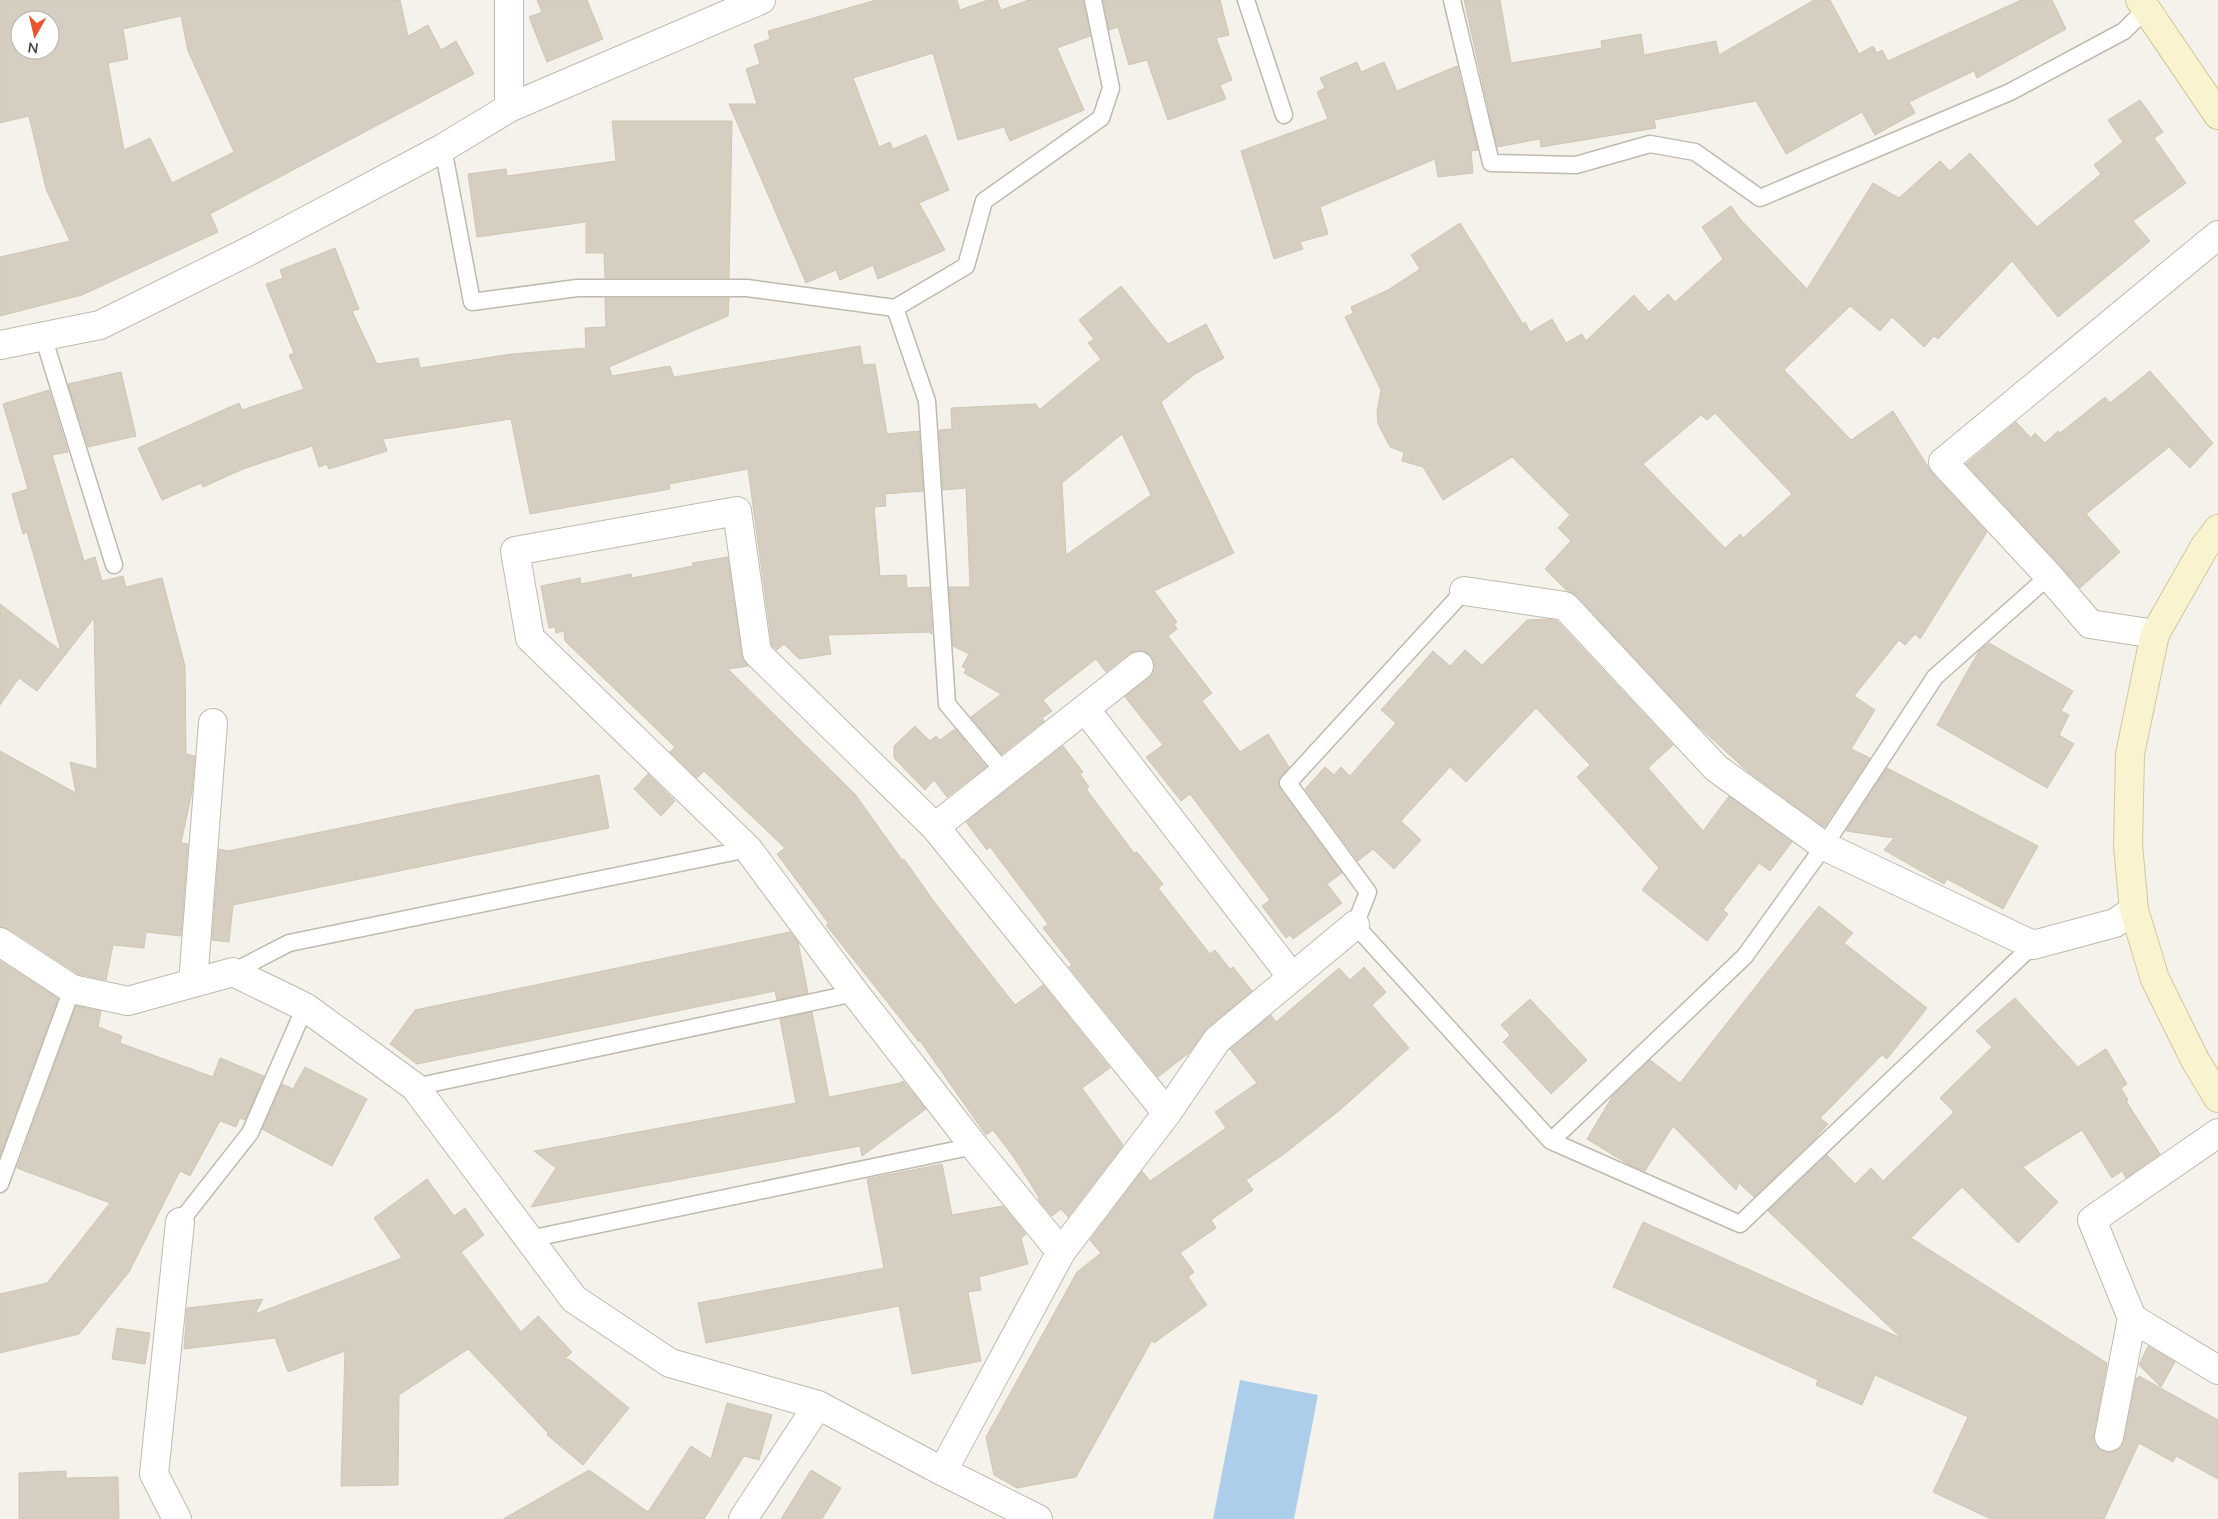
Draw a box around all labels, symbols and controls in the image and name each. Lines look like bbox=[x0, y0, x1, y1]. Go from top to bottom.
north arrow bbox=[10, 10, 60, 60]
text: N bbox=[27, 38, 40, 58]

